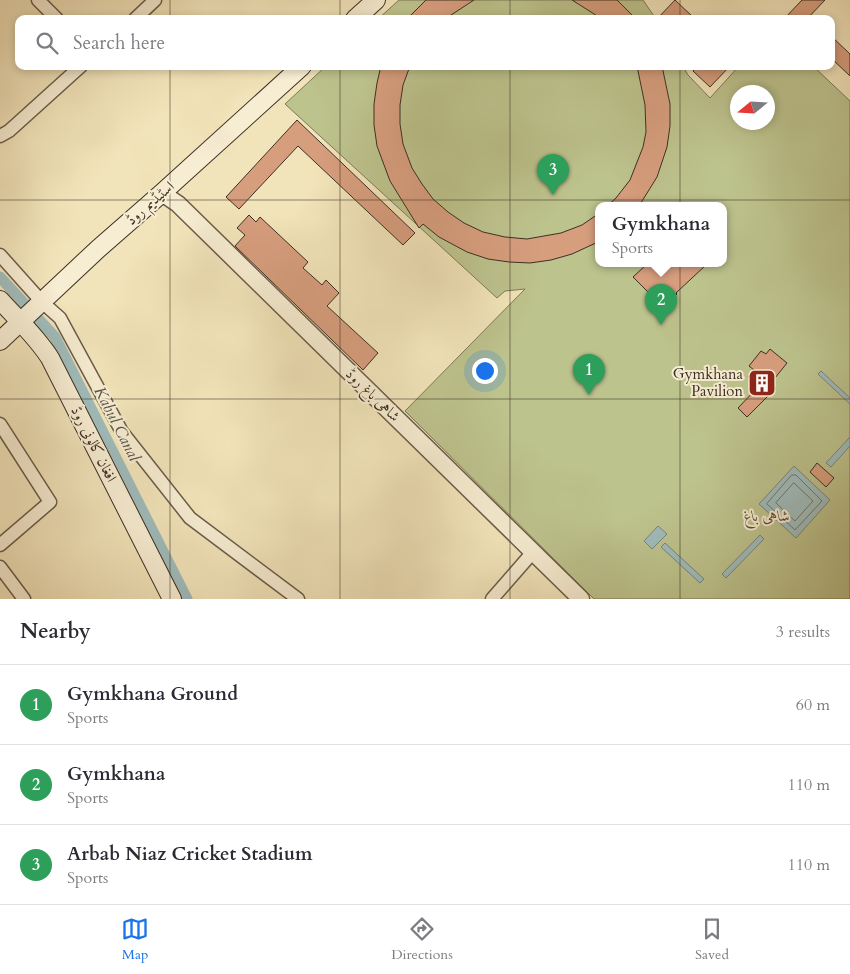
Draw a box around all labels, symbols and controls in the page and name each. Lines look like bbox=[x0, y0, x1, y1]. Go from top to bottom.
search box bbox=[15, 15, 835, 70]
icon: search bbox=[33, 29, 61, 57]
text: Search here bbox=[73, 30, 165, 56]
north arrow bbox=[730, 85, 775, 130]
pin: 3 bbox=[537, 154, 569, 195]
street label: اسٹیڈیم روڈ bbox=[122, 176, 180, 232]
popup bbox=[595, 202, 727, 267]
text: Gymkhana bbox=[612, 211, 710, 237]
text: Sports bbox=[612, 237, 653, 259]
pin: 2 bbox=[645, 284, 677, 325]
pin: 1 bbox=[573, 354, 605, 395]
your location bbox=[472, 358, 498, 384]
street label: شاہی باغ روڈ bbox=[339, 364, 405, 428]
place label: Gymkhana Pavilion bbox=[673, 364, 744, 401]
building icon: Gymkhana Pavilion bbox=[747, 368, 777, 398]
water label: Kabul Canal bbox=[89, 383, 146, 466]
street label: افغان کالونی روڈ bbox=[66, 403, 122, 485]
park label: شاہی باغ bbox=[744, 506, 790, 529]
text: Nearby bbox=[20, 617, 91, 646]
text: 3 results bbox=[776, 621, 830, 643]
text: Gymkhana Ground bbox=[67, 681, 238, 707]
text: 1 bbox=[32, 694, 40, 716]
text: 60 m bbox=[796, 694, 830, 716]
text: Sports bbox=[67, 707, 108, 729]
text: Gymkhana bbox=[67, 761, 166, 787]
text: 2 bbox=[32, 774, 40, 796]
text: 110 m bbox=[788, 774, 830, 796]
text: Sports bbox=[67, 787, 108, 809]
text: Arbab Niaz Cricket Stadium bbox=[67, 841, 313, 867]
text: 3 bbox=[32, 854, 40, 876]
text: 110 m bbox=[788, 854, 830, 876]
text: Sports bbox=[67, 867, 108, 889]
tab: Map bbox=[121, 915, 149, 964]
tab: Directions bbox=[391, 915, 453, 964]
tab: Saved bbox=[695, 915, 729, 964]

